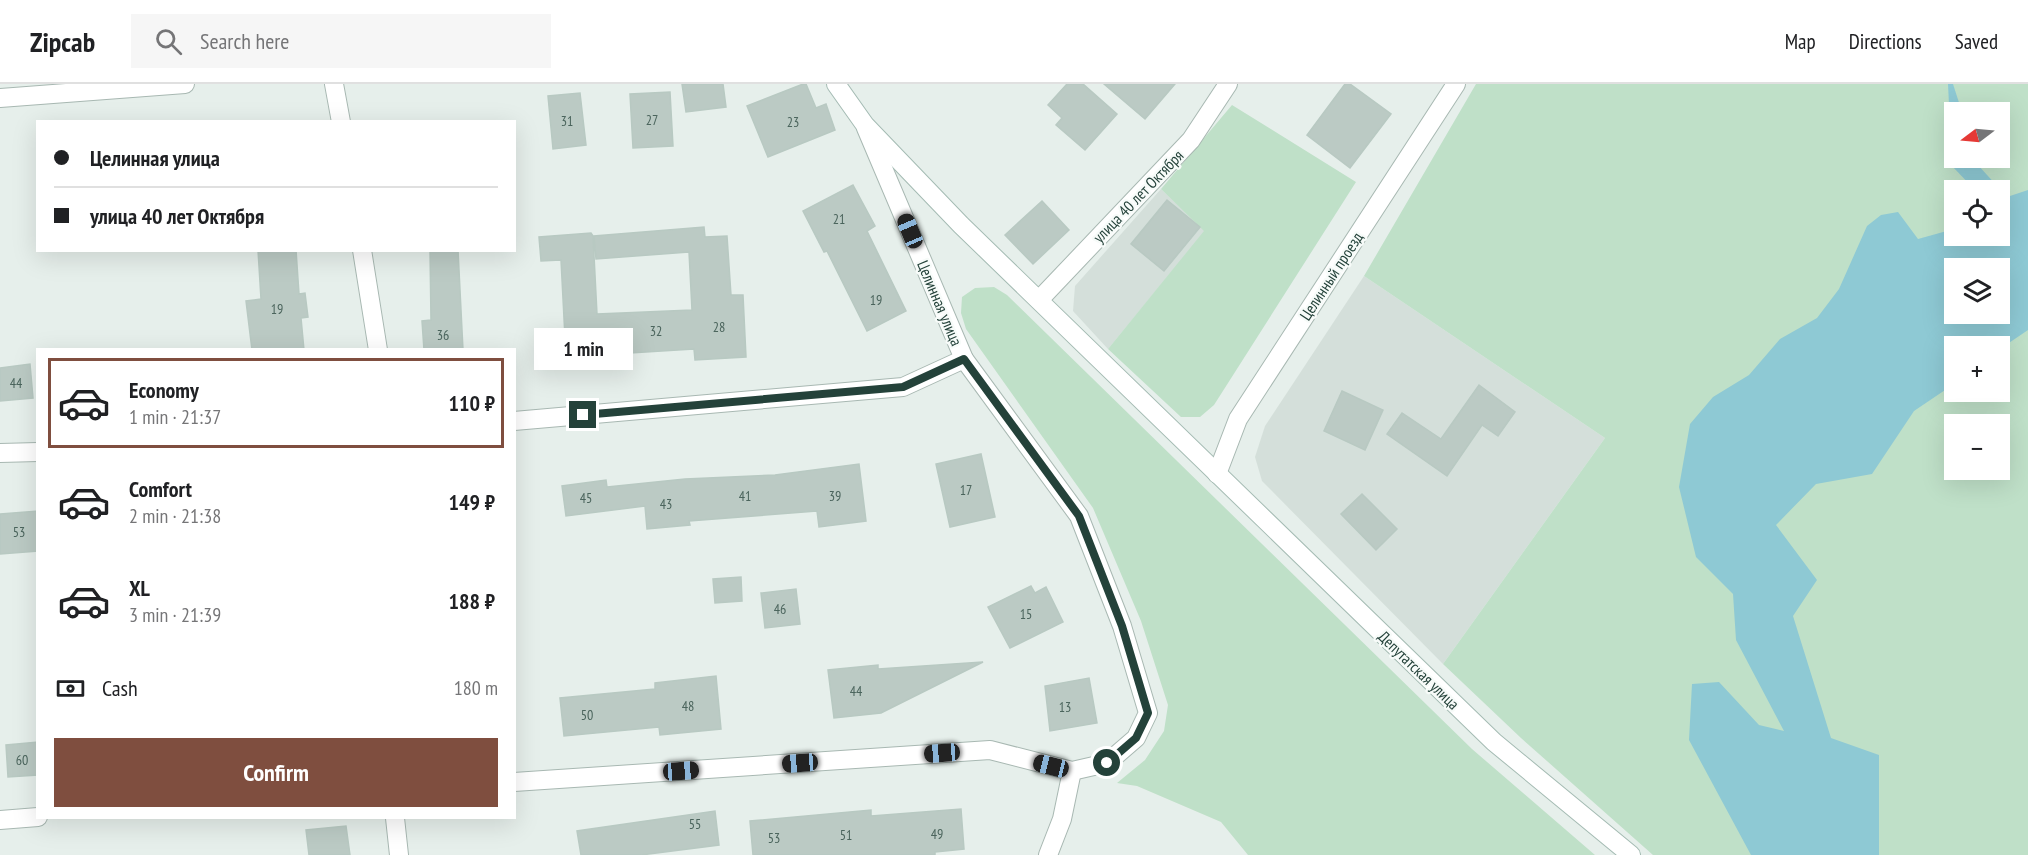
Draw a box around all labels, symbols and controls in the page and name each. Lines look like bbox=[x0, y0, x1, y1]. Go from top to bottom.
search box bbox=[131, 14, 551, 68]
text: Zipcab bbox=[30, 23, 95, 60]
icon: search bbox=[152, 25, 185, 58]
text: Search here bbox=[200, 27, 289, 55]
text: Map bbox=[1785, 28, 1816, 55]
text: Directions bbox=[1849, 28, 1922, 55]
text: Saved bbox=[1955, 28, 1998, 55]
north arrow bbox=[1944, 102, 2010, 168]
map controls bbox=[1944, 102, 2010, 480]
house number: 27 bbox=[646, 111, 658, 129]
house number: 31 bbox=[561, 112, 573, 130]
house number: 23 bbox=[787, 113, 799, 131]
text: Целинная улица bbox=[90, 144, 220, 172]
street label: улица 40 лет Октября bbox=[1089, 145, 1187, 247]
button: locate bbox=[1944, 180, 2010, 246]
text: улица 40 лет Октября bbox=[90, 202, 264, 230]
house number: 21 bbox=[833, 210, 845, 228]
car bbox=[895, 211, 925, 251]
street label: Целинный проезд bbox=[1295, 228, 1367, 324]
street label: Целинная улица bbox=[913, 257, 967, 349]
button: layers bbox=[1944, 258, 2010, 324]
house number: 19 bbox=[870, 291, 882, 309]
house number: 19 bbox=[271, 300, 283, 318]
house number: 28 bbox=[713, 318, 725, 336]
house number: 32 bbox=[650, 322, 662, 340]
house number: 36 bbox=[437, 326, 449, 344]
callout: 1 min bbox=[534, 328, 632, 370]
text: 1 min bbox=[563, 336, 604, 362]
button: + bbox=[1944, 336, 2010, 402]
house number: 44 bbox=[10, 374, 23, 392]
icon: car bbox=[57, 376, 111, 430]
text: Economy bbox=[129, 376, 199, 404]
text: 110 ₽ bbox=[448, 389, 495, 417]
route end bbox=[569, 401, 596, 428]
text: 1 min · 21:37 bbox=[129, 404, 221, 430]
button: − bbox=[1944, 414, 2010, 480]
icon: car bbox=[57, 475, 111, 529]
text: Comfort bbox=[129, 475, 192, 503]
house number: 17 bbox=[960, 481, 972, 499]
house number: 41 bbox=[739, 487, 751, 505]
house number: 39 bbox=[829, 487, 841, 505]
text: 149 ₽ bbox=[448, 488, 495, 516]
house number: 45 bbox=[580, 489, 592, 507]
house number: 43 bbox=[660, 495, 672, 513]
text: 2 min · 21:38 bbox=[129, 503, 221, 529]
house number: 53 bbox=[13, 523, 25, 541]
icon: car bbox=[57, 574, 111, 628]
text: XL bbox=[129, 574, 150, 602]
text: 188 ₽ bbox=[448, 587, 495, 615]
house number: 46 bbox=[774, 600, 786, 618]
text: 3 min · 21:39 bbox=[129, 602, 221, 628]
house number: 15 bbox=[1020, 605, 1032, 623]
street label: Депутатская улица bbox=[1374, 626, 1464, 714]
icon: cash bbox=[54, 672, 87, 705]
text: Cash bbox=[102, 674, 138, 702]
text: 180 m bbox=[454, 675, 498, 701]
house number: 44 bbox=[850, 682, 863, 700]
house number: 48 bbox=[682, 697, 694, 715]
house number: 13 bbox=[1059, 698, 1071, 716]
house number: 50 bbox=[581, 706, 593, 724]
button: Confirm bbox=[54, 738, 498, 807]
car bbox=[923, 743, 961, 763]
route start bbox=[1093, 749, 1120, 776]
house number: 60 bbox=[16, 751, 28, 769]
car bbox=[781, 753, 819, 773]
car bbox=[1031, 753, 1071, 779]
car bbox=[662, 761, 700, 781]
house number: 55 bbox=[689, 815, 701, 833]
house number: 49 bbox=[931, 825, 943, 843]
house number: 51 bbox=[840, 826, 852, 844]
house number: 53 bbox=[768, 829, 780, 847]

